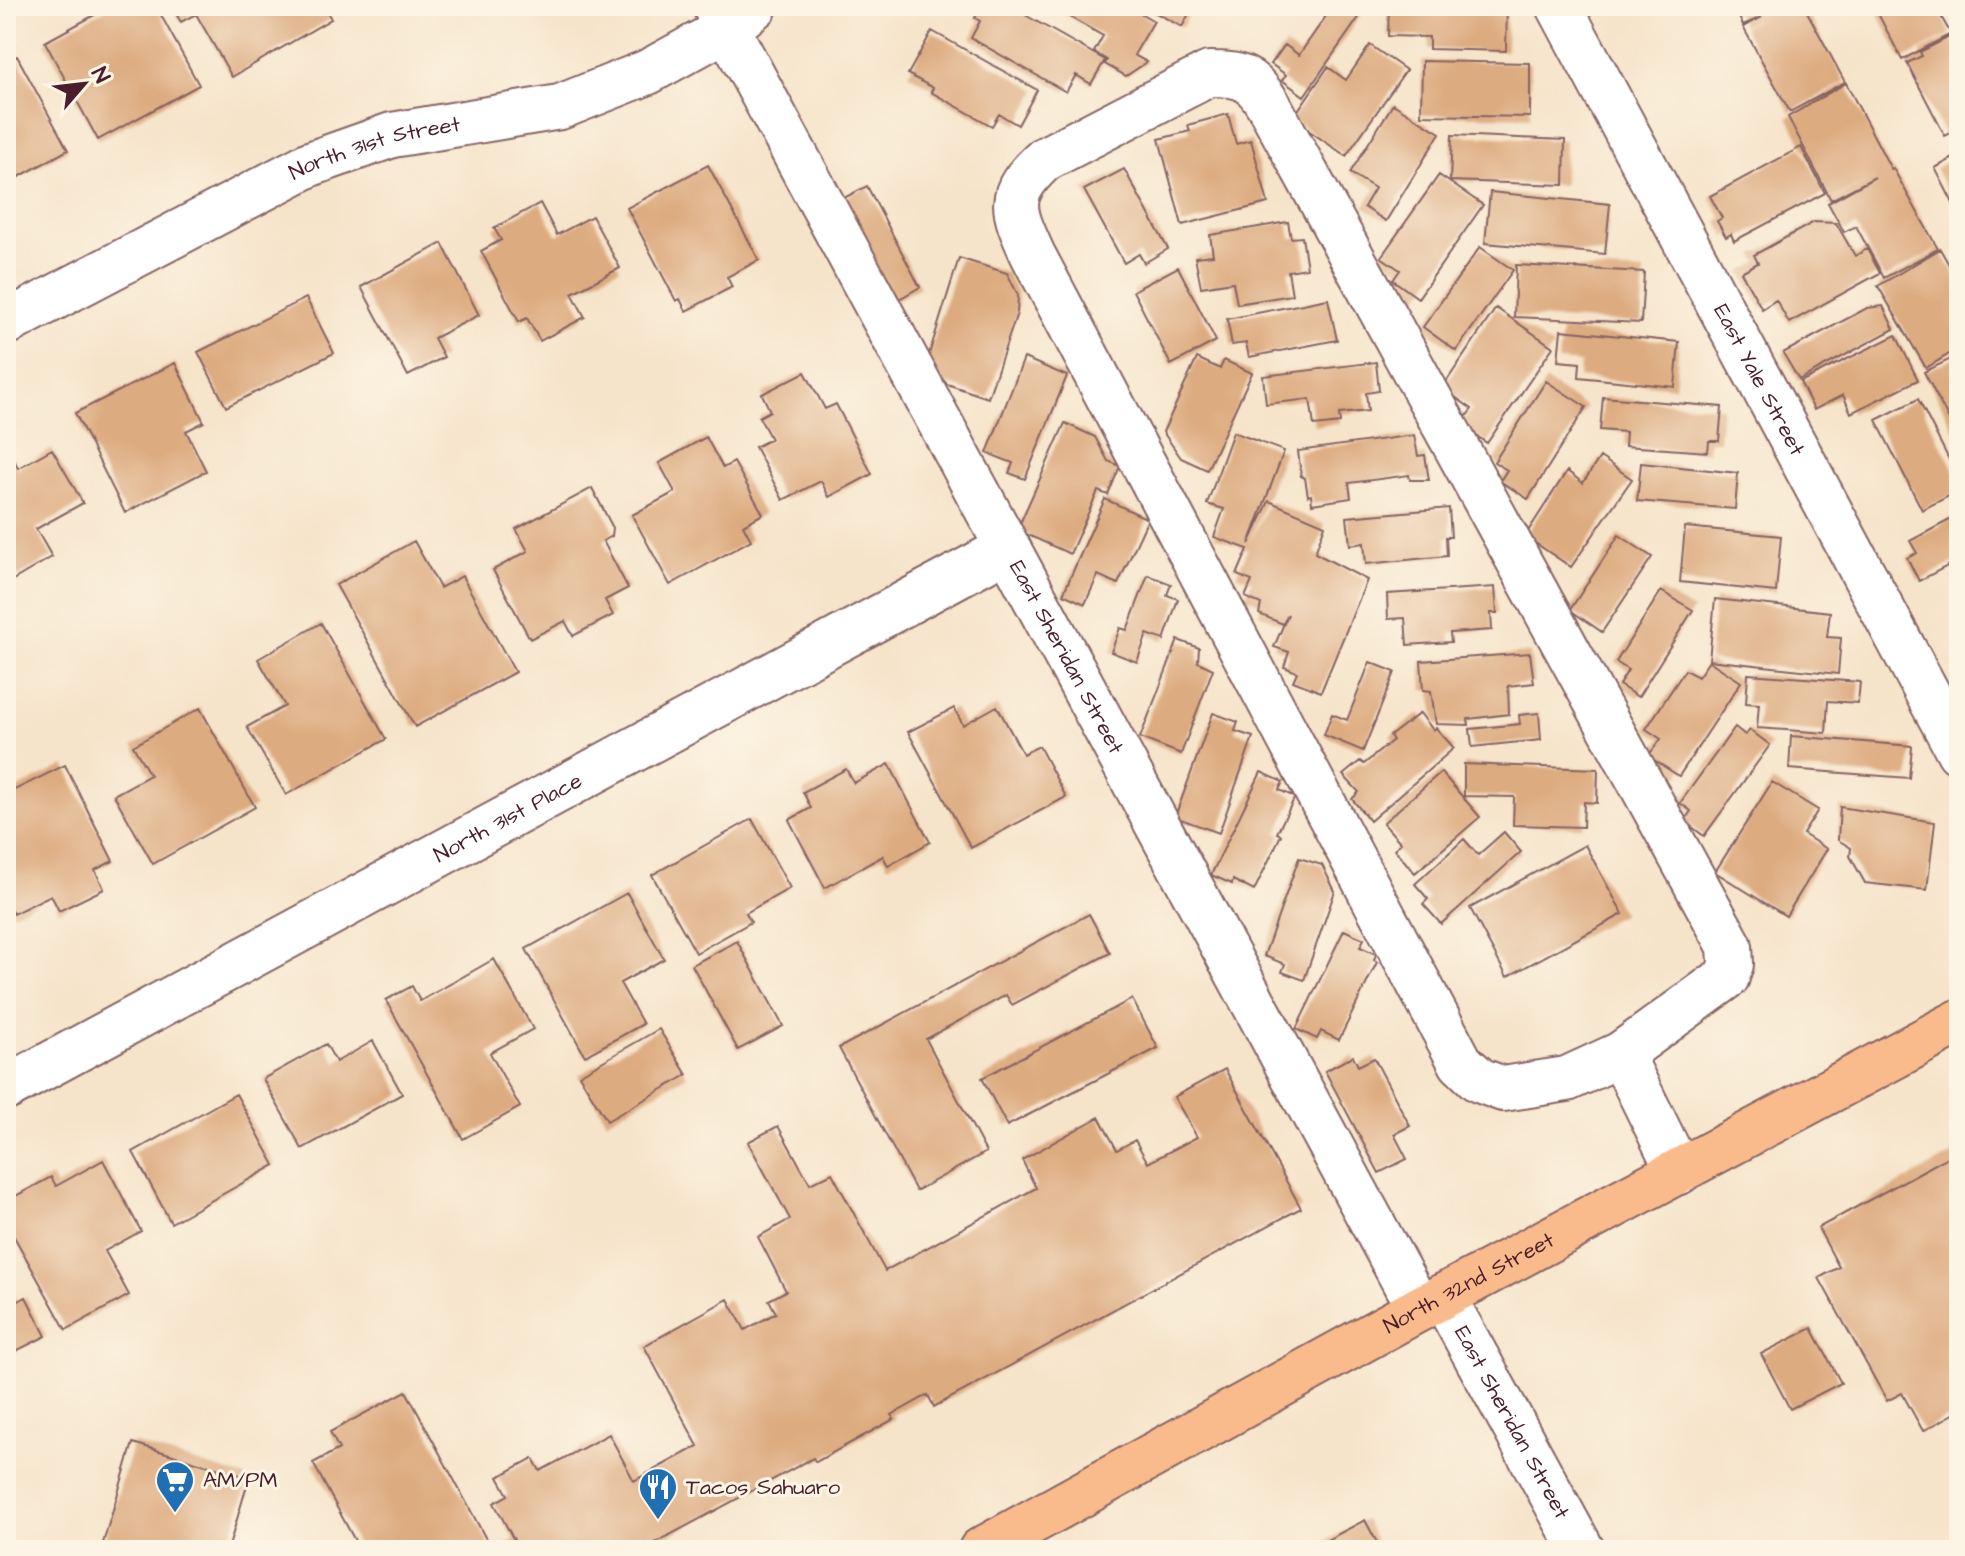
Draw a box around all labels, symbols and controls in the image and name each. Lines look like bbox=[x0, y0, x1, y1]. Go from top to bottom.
north arrow bbox=[44, 44, 124, 124]
text: N bbox=[83, 62, 117, 89]
street label: North 31st Street bbox=[283, 108, 462, 188]
street label: East Yale Street bbox=[1706, 298, 1813, 461]
street label: East Sheridan Street bbox=[1002, 555, 1132, 759]
street label: North 31st Place bbox=[428, 765, 588, 870]
street label: North 32nd Street bbox=[1378, 1224, 1560, 1341]
street label: East Sheridan Street bbox=[1447, 1320, 1578, 1524]
supermarket icon: AM/PM bbox=[154, 1459, 196, 1514]
place label: AM/PM bbox=[203, 1465, 278, 1496]
restaurant icon: Tacos Sahuaro bbox=[637, 1466, 679, 1521]
place label: Tacos Sahuaro bbox=[686, 1472, 841, 1503]

